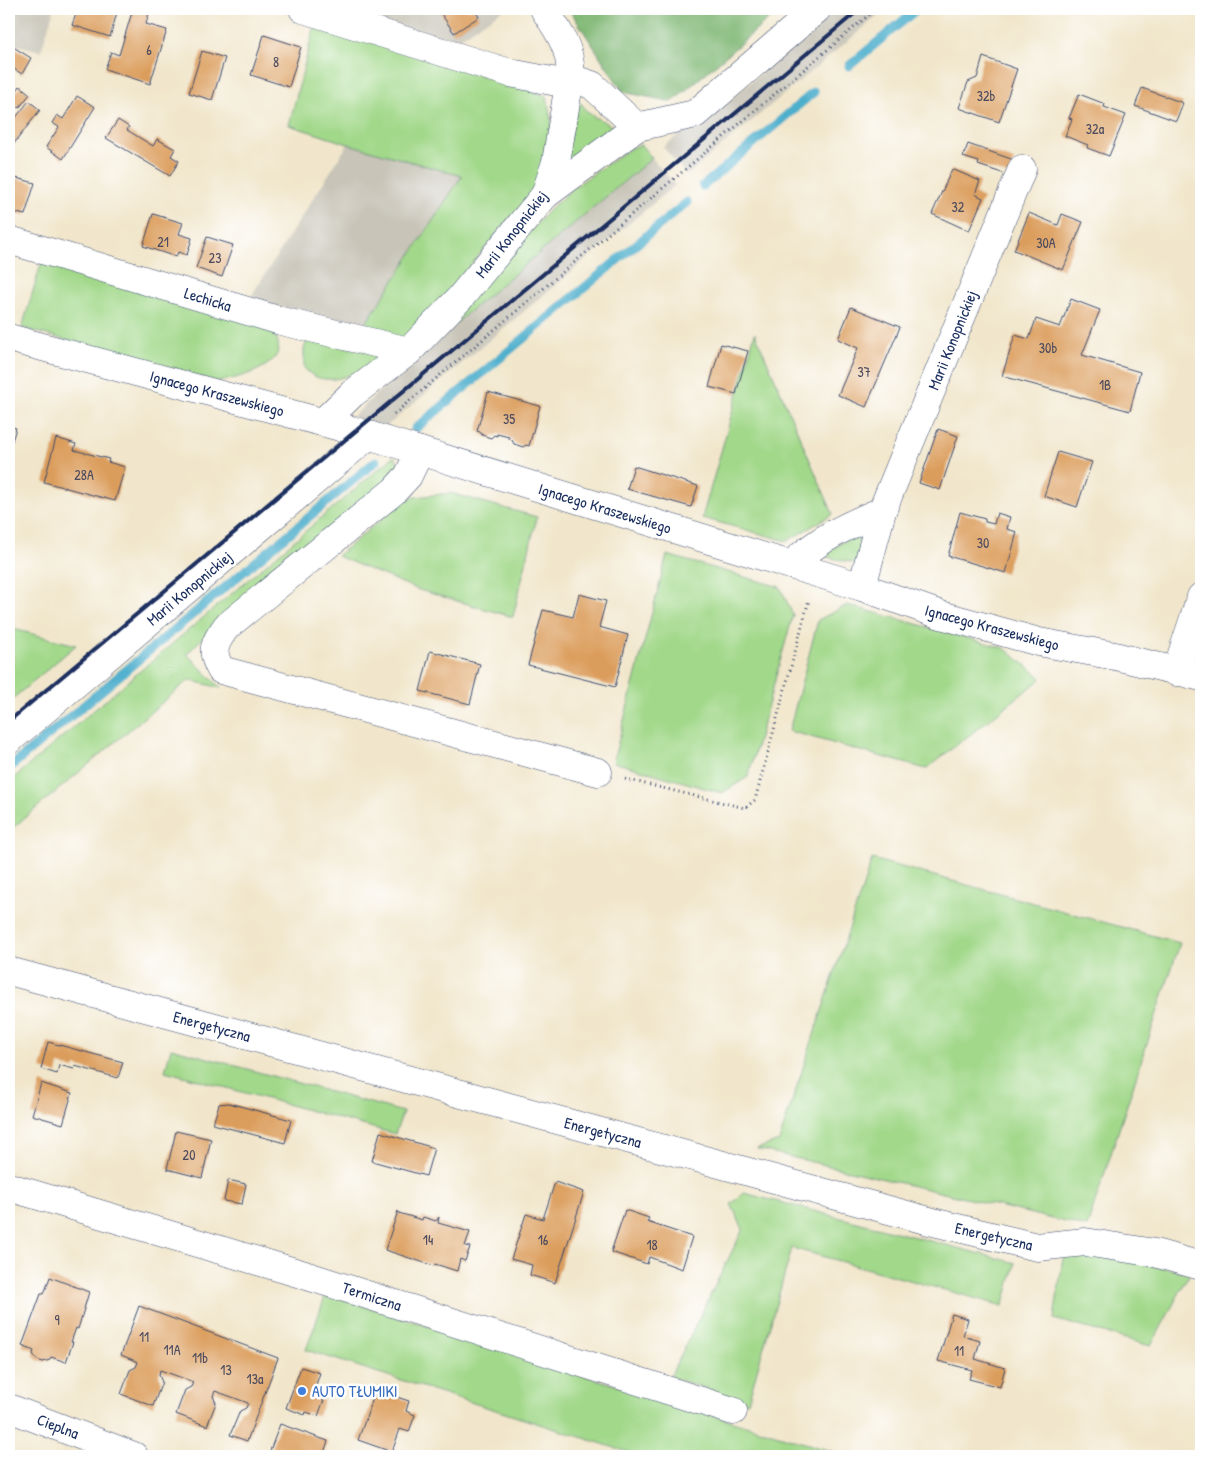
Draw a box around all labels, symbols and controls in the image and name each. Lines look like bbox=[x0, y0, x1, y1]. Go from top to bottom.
house number: 6 bbox=[146, 40, 152, 59]
house number: 8 bbox=[273, 52, 279, 71]
house number: 32b bbox=[977, 86, 996, 105]
house number: 32a bbox=[1086, 119, 1105, 138]
street label: Marii Konopnickiej bbox=[470, 186, 552, 282]
house number: 32 bbox=[952, 197, 965, 216]
house number: 21 bbox=[157, 232, 169, 251]
house number: 30A bbox=[1036, 233, 1056, 252]
house number: 23 bbox=[209, 248, 221, 267]
street label: Lechicka bbox=[182, 281, 234, 317]
street label: Marii Konopnickiej bbox=[922, 287, 982, 393]
house number: 30b bbox=[1039, 338, 1057, 357]
house number: 37 bbox=[857, 362, 871, 381]
street label: Ignacego Kraszewskiego bbox=[147, 365, 287, 422]
house number: 1B bbox=[1099, 375, 1111, 394]
house number: 35 bbox=[503, 409, 515, 428]
house number: 28A bbox=[74, 465, 94, 484]
street label: Ignacego Kraszewskiego bbox=[536, 477, 675, 539]
house number: 30 bbox=[977, 533, 989, 552]
street label: Marii Konopnickiej bbox=[142, 546, 236, 630]
street label: Ignacego Kraszewskiego bbox=[922, 599, 1062, 656]
street label: Energetyczna bbox=[171, 1005, 253, 1047]
street label: Energetyczna bbox=[562, 1111, 644, 1153]
house number: 20 bbox=[183, 1145, 195, 1164]
street label: Energetyczna bbox=[953, 1216, 1035, 1256]
house number: 14 bbox=[423, 1230, 433, 1249]
house number: 16 bbox=[538, 1230, 549, 1249]
house number: 18 bbox=[646, 1235, 658, 1254]
street label: Termiczna bbox=[340, 1276, 404, 1316]
house number: 9 bbox=[54, 1310, 60, 1329]
house number: 11 bbox=[139, 1327, 149, 1346]
house number: 11A bbox=[164, 1340, 181, 1359]
house number: 11 bbox=[954, 1341, 964, 1360]
house number: 11b bbox=[192, 1348, 208, 1367]
house number: 13 bbox=[220, 1360, 232, 1379]
house number: 13a bbox=[247, 1369, 264, 1388]
place label: AUTO TŁUMIKI bbox=[312, 1380, 398, 1402]
marker: AUTO TŁUMIKI bbox=[296, 1385, 308, 1397]
street label: Cieplna bbox=[34, 1408, 82, 1444]

